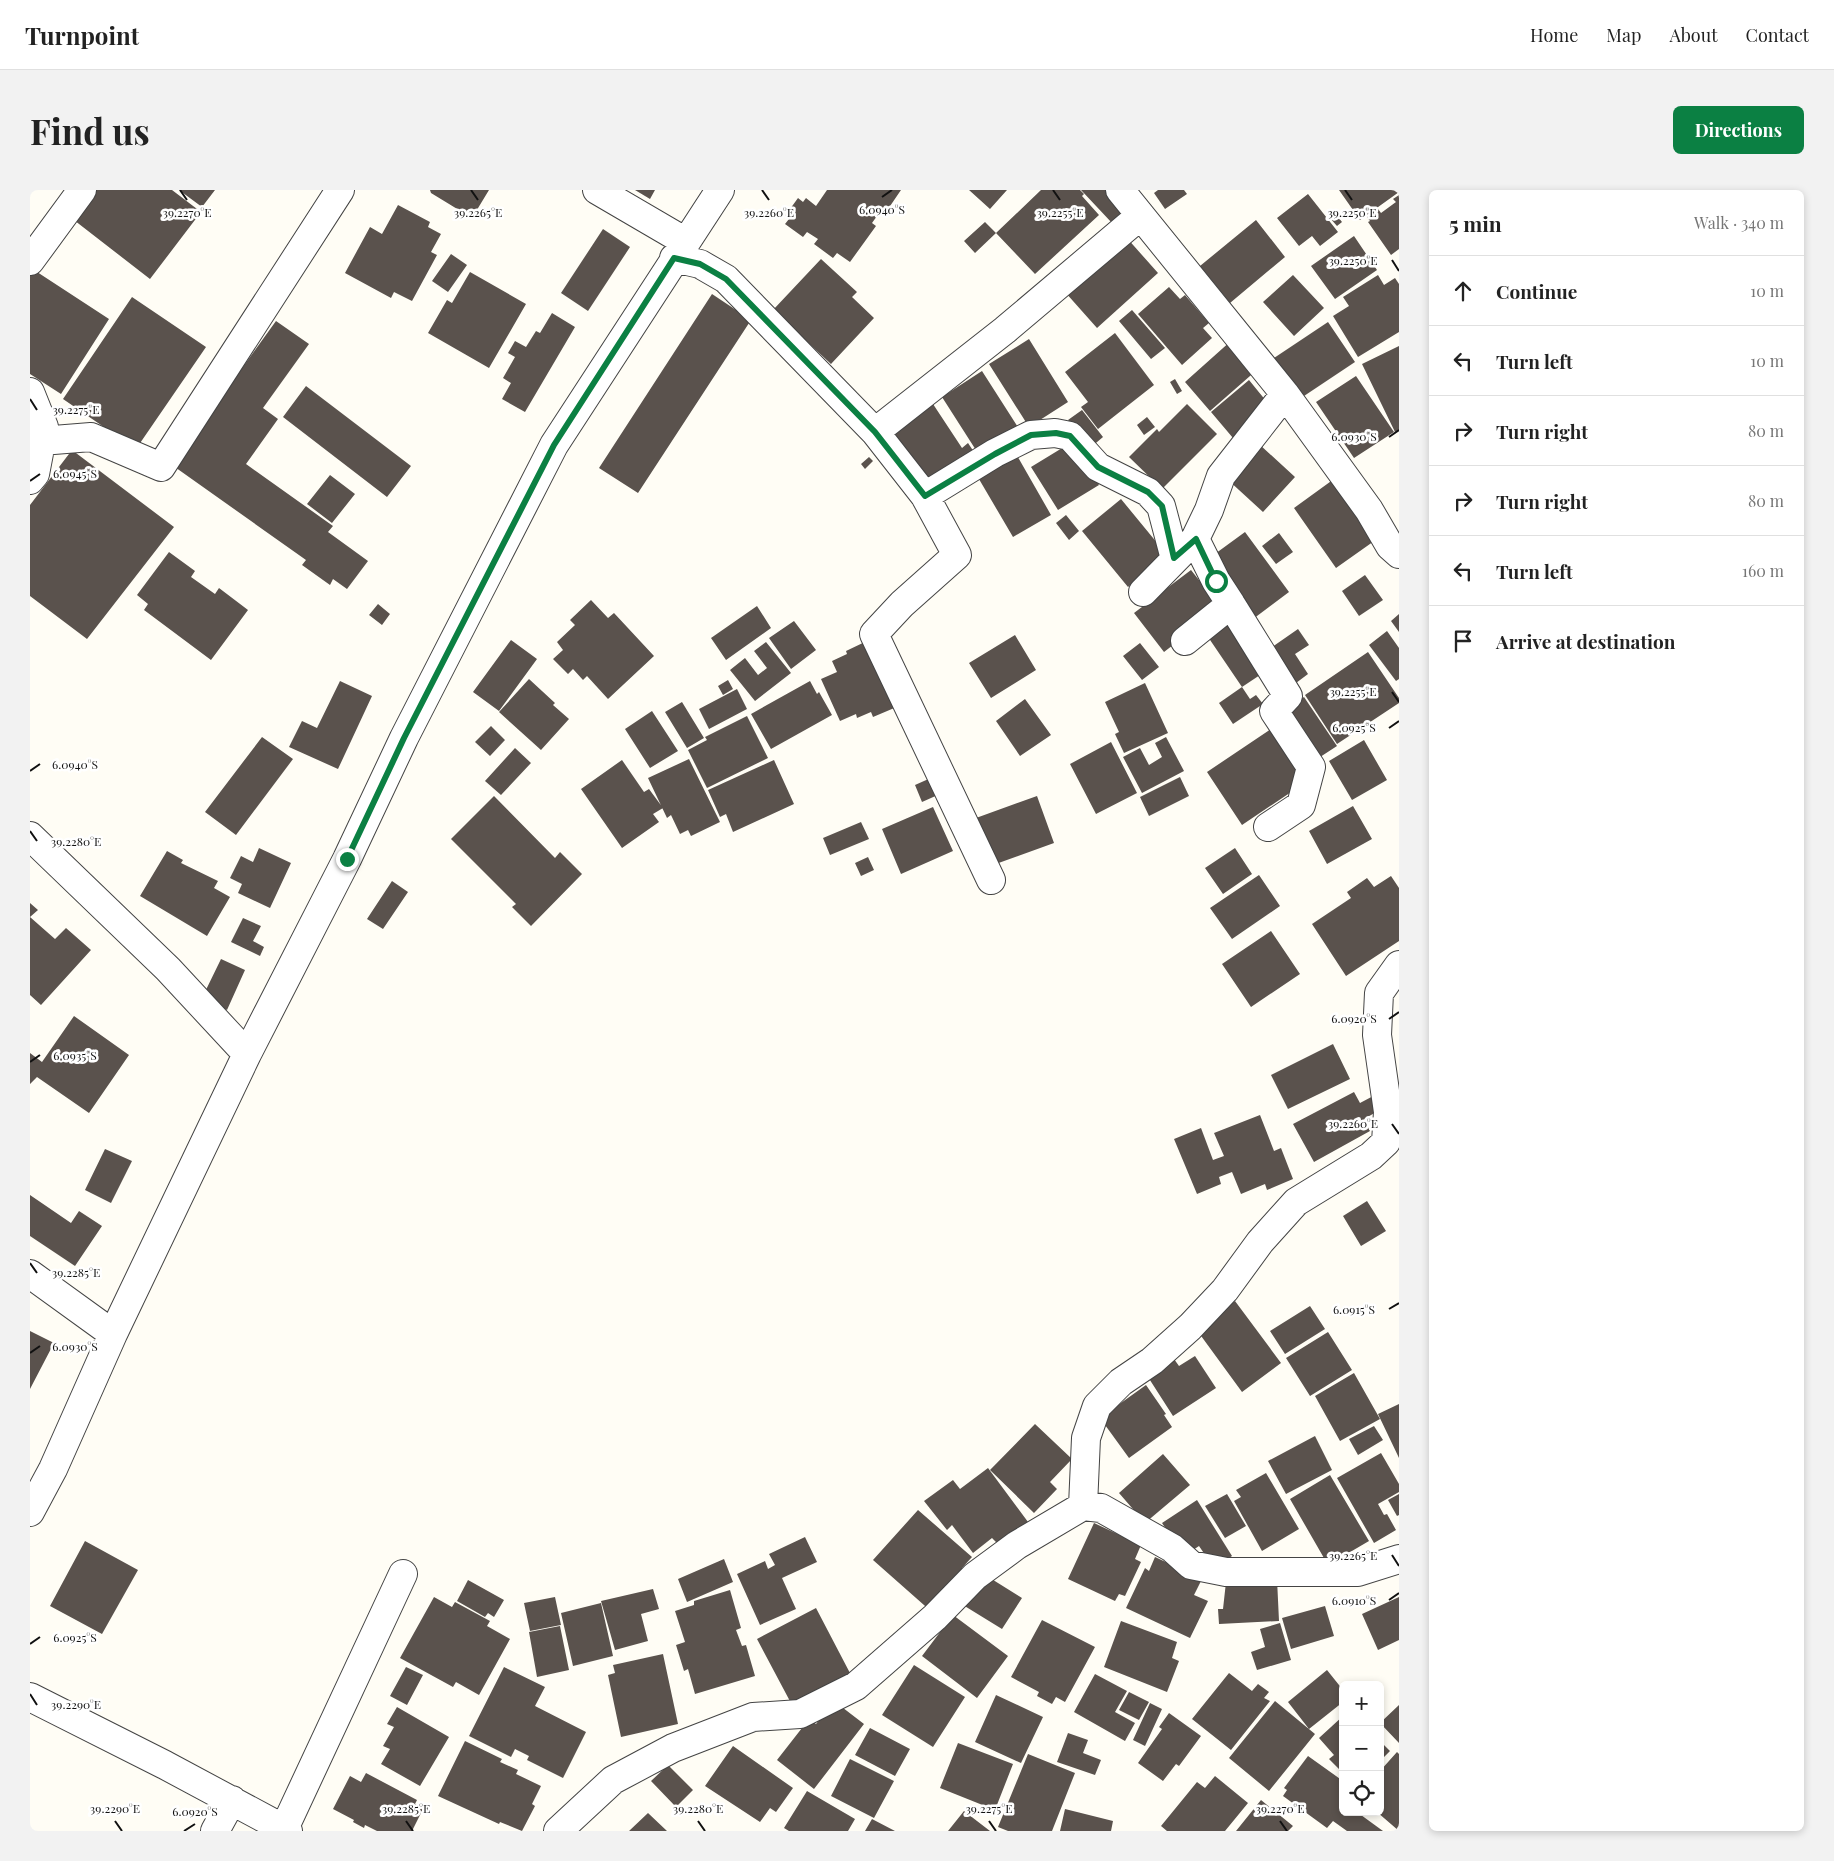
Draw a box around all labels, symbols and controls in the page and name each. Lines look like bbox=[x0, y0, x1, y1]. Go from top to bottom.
text: Turnpoint bbox=[25, 19, 139, 51]
text: Home bbox=[1530, 23, 1578, 47]
text: Map bbox=[1606, 23, 1641, 47]
text: About bbox=[1669, 23, 1718, 47]
text: Contact bbox=[1746, 23, 1809, 47]
button: Directions bbox=[1673, 106, 1804, 154]
text: Find us bbox=[30, 107, 150, 154]
text: 6.0940°S bbox=[859, 201, 905, 217]
text: 39.2270°E bbox=[162, 204, 212, 220]
text: 39.2265°E bbox=[454, 204, 502, 220]
text: 39.2260°E bbox=[744, 204, 794, 220]
text: 39.2255°E bbox=[1036, 204, 1084, 220]
text: 39.2250°E bbox=[1327, 204, 1377, 220]
text: 5 min bbox=[1449, 209, 1502, 237]
text: Walk · 340 m bbox=[1694, 212, 1784, 233]
text: 39.2250°E bbox=[1328, 252, 1378, 268]
icon: ahead bbox=[1449, 277, 1477, 305]
text: Continue bbox=[1496, 278, 1577, 304]
text: 10 m bbox=[1750, 280, 1784, 301]
icon: left bbox=[1449, 347, 1477, 375]
text: Turn left bbox=[1496, 348, 1573, 374]
text: 10 m bbox=[1750, 350, 1784, 371]
text: 39.2275°E bbox=[52, 401, 100, 417]
icon: right bbox=[1449, 417, 1477, 445]
text: Turn right bbox=[1496, 418, 1588, 444]
text: 80 m bbox=[1748, 420, 1784, 441]
text: 6.0930°S bbox=[1331, 428, 1377, 444]
text: 6.0945°S bbox=[53, 465, 97, 481]
icon: right bbox=[1449, 487, 1477, 515]
text: Turn right bbox=[1496, 488, 1588, 514]
text: 80 m bbox=[1748, 490, 1784, 511]
icon: left bbox=[1449, 557, 1477, 585]
text: Turn left bbox=[1496, 558, 1573, 584]
text: 160 m bbox=[1742, 560, 1784, 581]
route start bbox=[1205, 570, 1228, 593]
icon: arrive bbox=[1449, 627, 1477, 655]
text: Arrive at destination bbox=[1496, 628, 1676, 654]
text: 39.2255°E bbox=[1329, 683, 1377, 699]
text: 6.0925°S bbox=[1332, 719, 1376, 735]
text: 6.0940°S bbox=[52, 756, 98, 772]
text: 39.2280°E bbox=[51, 833, 101, 849]
route end bbox=[336, 848, 359, 871]
text: 6.0920°S bbox=[1331, 1010, 1377, 1026]
text: 6.0935°S bbox=[53, 1047, 97, 1063]
text: 39.2260°E bbox=[1328, 1115, 1378, 1131]
text: 39.2285°E bbox=[52, 1264, 100, 1280]
text: 6.0915°S bbox=[1333, 1301, 1375, 1317]
text: 6.0930°S bbox=[52, 1338, 98, 1354]
text: 39.2265°E bbox=[1329, 1547, 1377, 1563]
text: 6.0910°S bbox=[1332, 1592, 1376, 1608]
text: 6.0925°S bbox=[53, 1629, 97, 1645]
map controls bbox=[1339, 1681, 1384, 1816]
button: + bbox=[1339, 1681, 1384, 1726]
text: 39.2290°E bbox=[51, 1696, 101, 1712]
button: − bbox=[1339, 1726, 1384, 1771]
button: locate bbox=[1339, 1771, 1384, 1816]
text: 39.2290°E bbox=[90, 1800, 140, 1816]
text: 39.2285°E bbox=[382, 1800, 430, 1816]
text: 39.2280°E bbox=[673, 1800, 723, 1816]
text: 39.2275°E bbox=[965, 1800, 1013, 1816]
text: 39.2270°E bbox=[1255, 1800, 1305, 1816]
text: 6.0920°S bbox=[172, 1803, 218, 1819]

